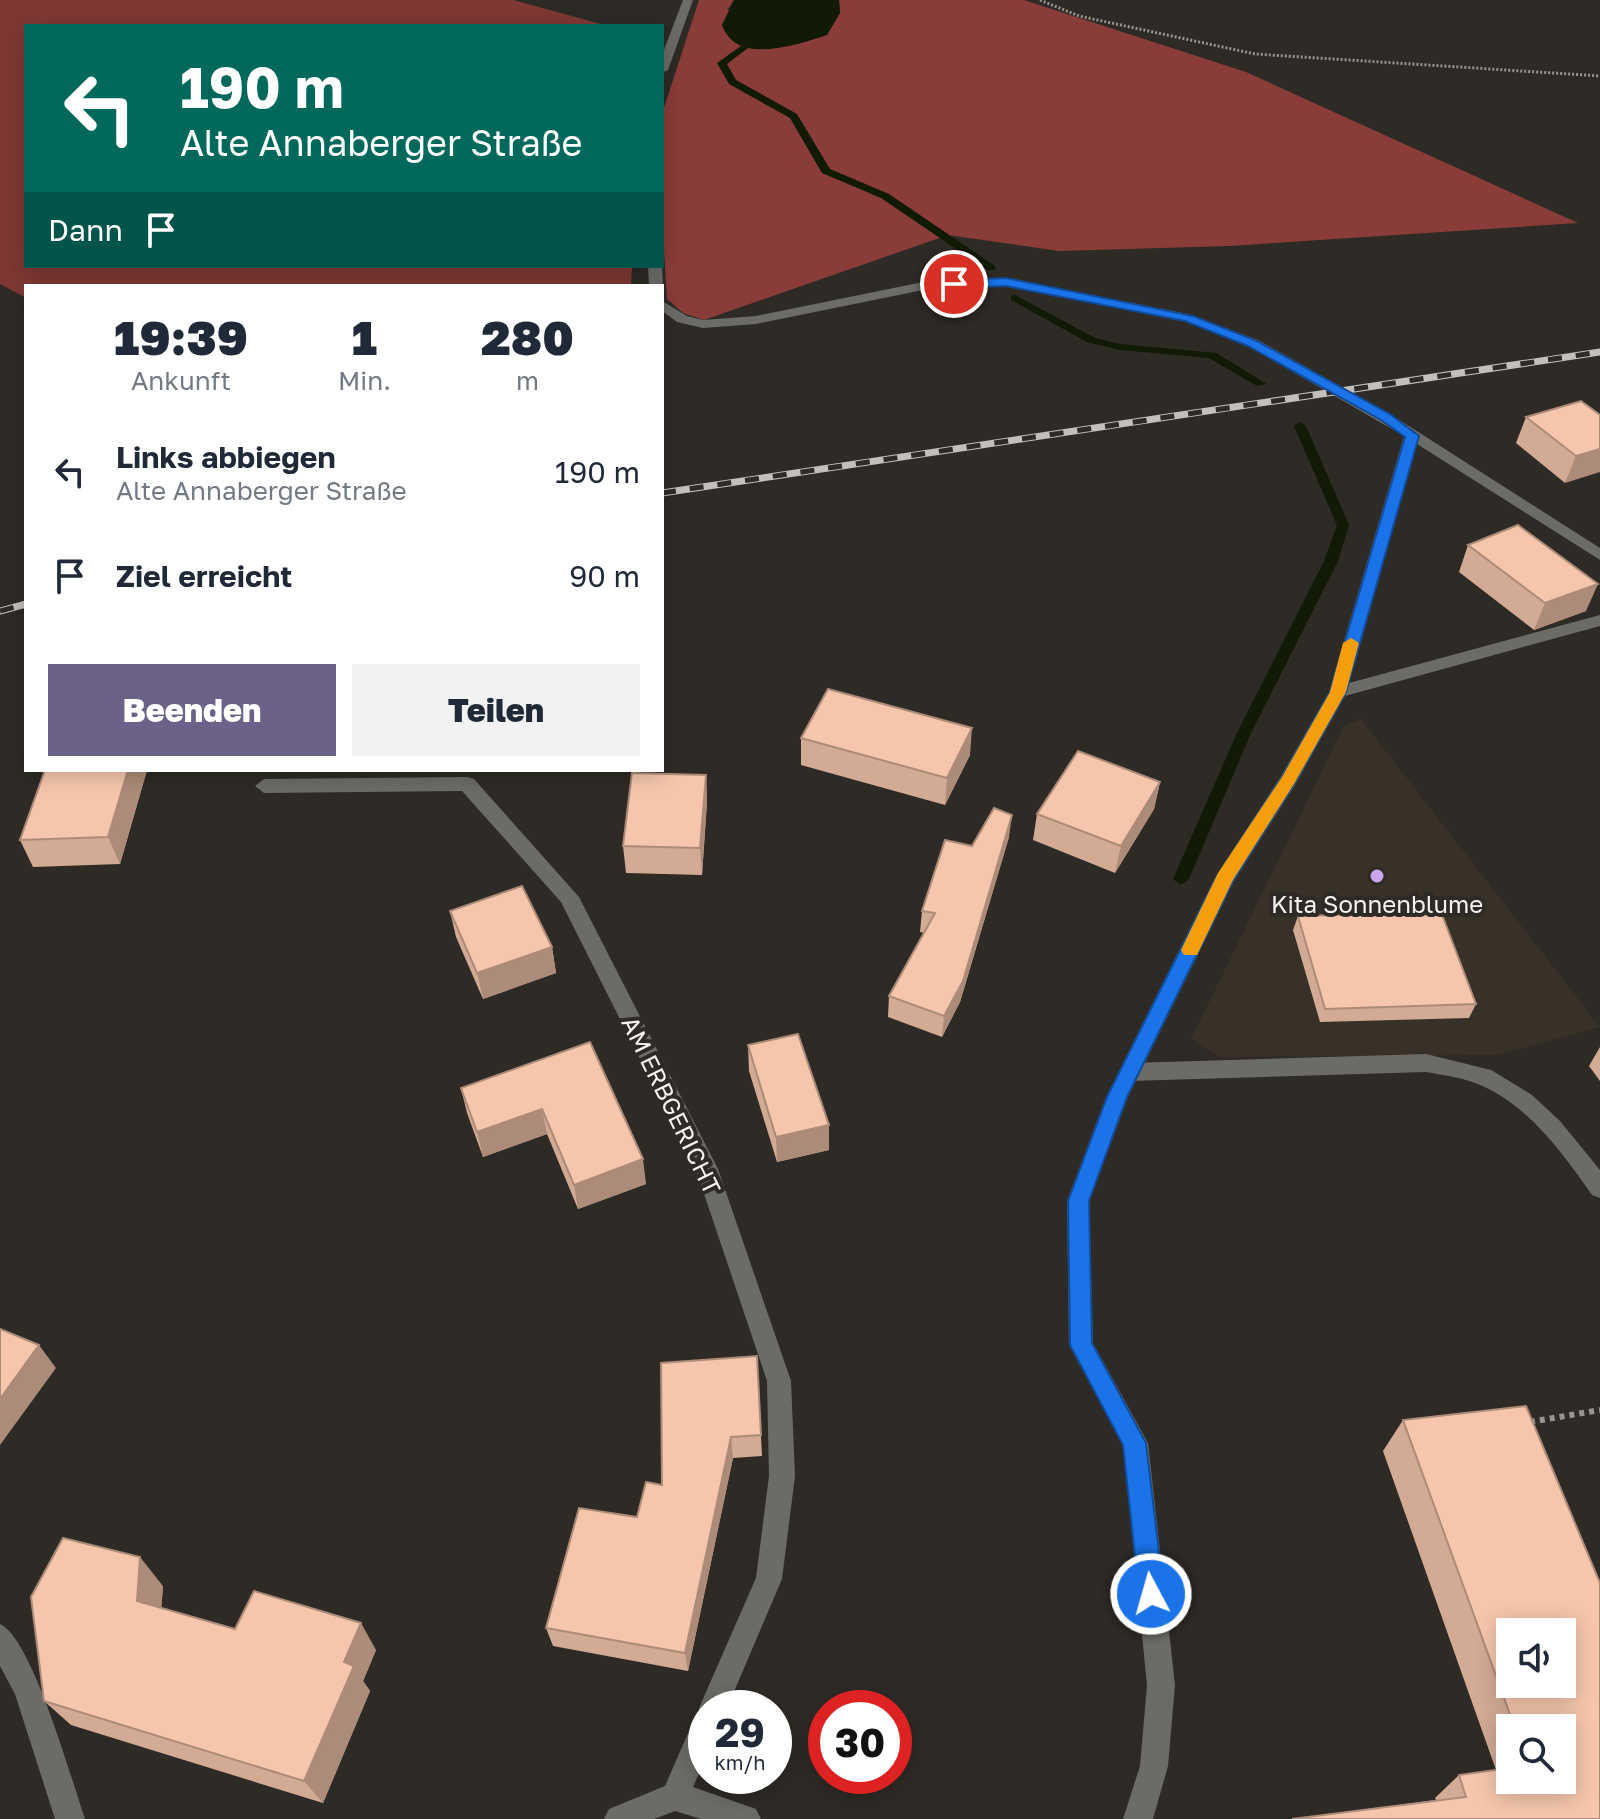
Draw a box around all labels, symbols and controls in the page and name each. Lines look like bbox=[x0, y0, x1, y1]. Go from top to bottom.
text: 190 m bbox=[180, 53, 344, 120]
icon: left bbox=[48, 56, 152, 160]
text: Alte Annaberger Straße bbox=[180, 121, 582, 164]
icon: arrive bbox=[139, 208, 183, 252]
text: Dann bbox=[48, 212, 123, 248]
pin bbox=[920, 250, 988, 318]
icon: arrive bbox=[932, 262, 976, 306]
text: 19:39 bbox=[114, 308, 248, 366]
text: 1 bbox=[352, 308, 377, 366]
text: 280 bbox=[481, 308, 574, 366]
text: Ankunft bbox=[131, 365, 231, 396]
text: Min. bbox=[338, 365, 391, 396]
text: m bbox=[516, 365, 539, 396]
text: Links abbiegen bbox=[116, 439, 336, 475]
icon: left bbox=[48, 450, 92, 494]
text: 190 m bbox=[555, 454, 640, 490]
text: Alte Annaberger Straße bbox=[116, 475, 407, 506]
icon: arrive bbox=[48, 554, 92, 598]
text: Ziel erreicht bbox=[116, 558, 292, 594]
text: 90 m bbox=[569, 558, 640, 594]
button: Beenden bbox=[48, 664, 336, 756]
button: Teilen bbox=[352, 664, 640, 756]
marker: Kita Sonnenblume bbox=[1368, 867, 1386, 885]
place label: Kita Sonnenblume bbox=[1271, 889, 1483, 918]
street label: AM ERBGERICHT bbox=[616, 1011, 728, 1199]
position arrow bbox=[1109, 1552, 1193, 1636]
map controls bbox=[1496, 1618, 1576, 1794]
button: sound bbox=[1496, 1618, 1576, 1698]
speed limit sign: 30 bbox=[808, 1690, 912, 1794]
text: 29 bbox=[715, 1708, 765, 1756]
button: search bbox=[1496, 1714, 1576, 1794]
text: km/h bbox=[715, 1750, 765, 1774]

